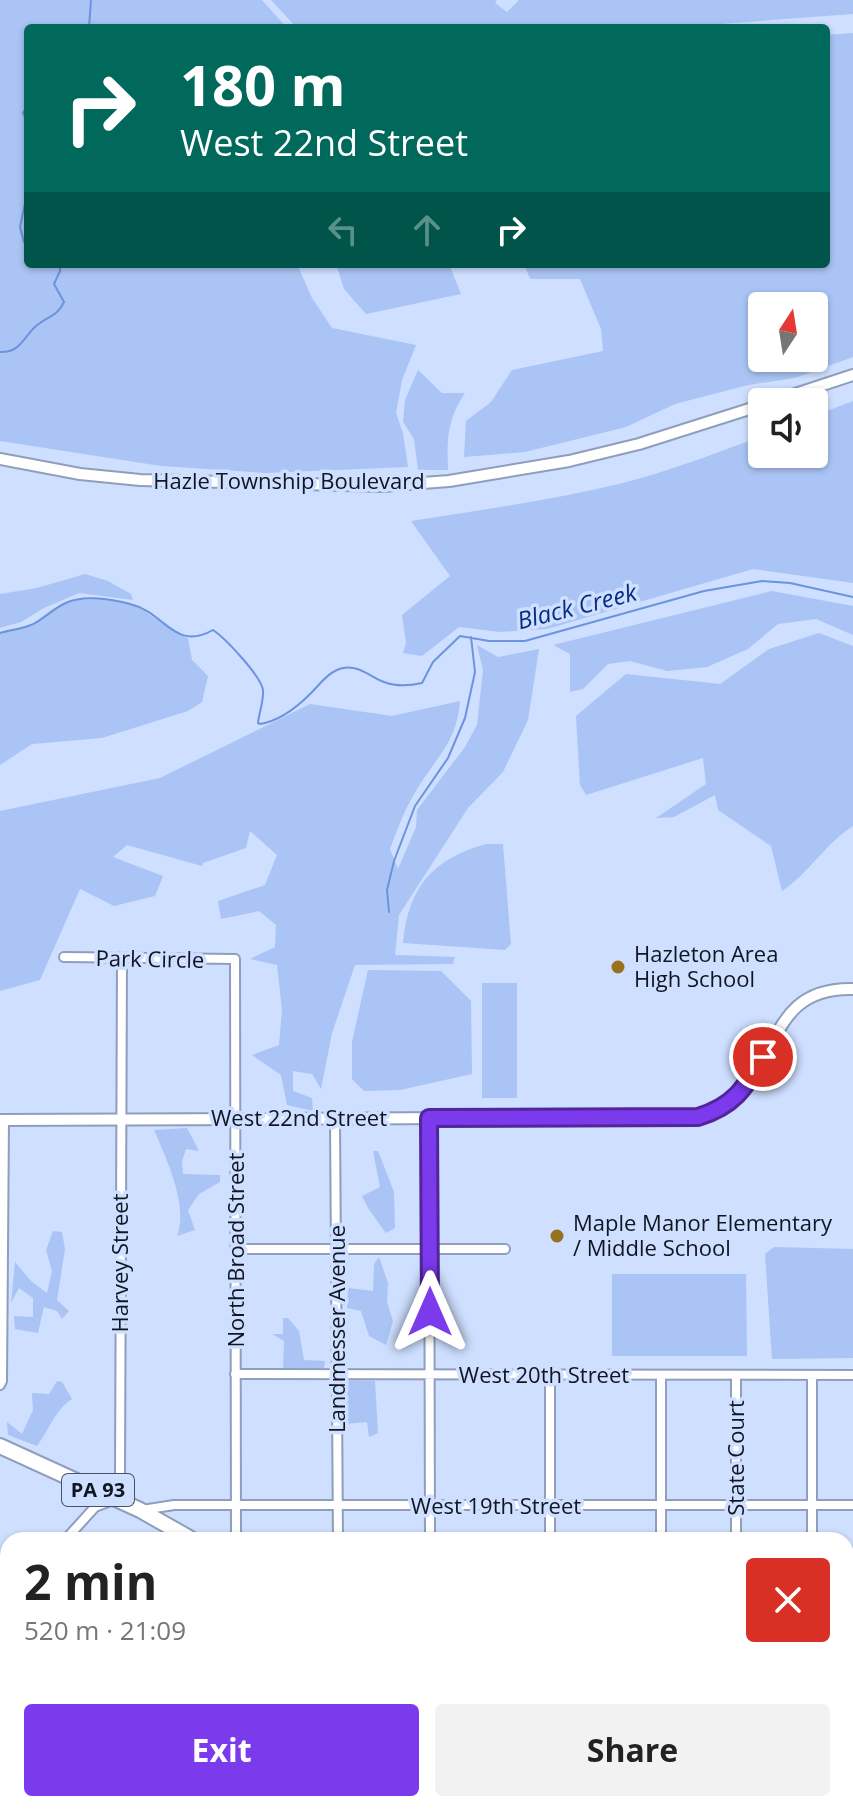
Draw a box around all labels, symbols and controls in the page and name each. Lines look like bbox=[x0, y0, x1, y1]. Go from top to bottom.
text: 180 m bbox=[180, 46, 346, 122]
icon: right bbox=[48, 56, 152, 160]
text: West 22nd Street bbox=[180, 118, 468, 167]
icon: left bbox=[321, 208, 365, 252]
icon: ahead bbox=[405, 208, 449, 252]
icon: right bbox=[489, 208, 533, 252]
north arrow bbox=[748, 292, 828, 372]
map controls bbox=[748, 292, 828, 468]
button: sound bbox=[748, 388, 828, 468]
street label: Hazle Township Boulevard bbox=[153, 465, 425, 495]
water label: Black Creek bbox=[513, 574, 641, 636]
place label: Hazleton Area High School bbox=[634, 938, 778, 993]
street label: Park Circle bbox=[95, 942, 205, 974]
marker: Hazleton Area High School bbox=[609, 958, 627, 976]
pin bbox=[729, 1023, 797, 1091]
icon: arrive bbox=[741, 1035, 785, 1079]
street label: West 22nd Street bbox=[211, 1102, 387, 1132]
street label: North Broad Street bbox=[220, 1152, 250, 1348]
street label: Harvey Street bbox=[104, 1193, 134, 1332]
place label: Maple Manor Elementary / Middle School bbox=[573, 1207, 833, 1262]
street label: Landmesser Avenue bbox=[321, 1225, 351, 1433]
marker: Maple Manor Elementary / Middle School bbox=[548, 1227, 566, 1245]
position arrow bbox=[388, 1270, 472, 1354]
street label: West 20th Street bbox=[459, 1359, 629, 1389]
street label: State Court bbox=[720, 1400, 750, 1516]
road number: PA 93 bbox=[62, 1474, 134, 1506]
street label: West 19th Street bbox=[411, 1490, 581, 1520]
text: 2 min bbox=[24, 1549, 157, 1614]
button: close bbox=[746, 1558, 830, 1642]
text: 520 m · 21:09 bbox=[24, 1612, 186, 1648]
button: Exit bbox=[24, 1704, 419, 1796]
button: Share bbox=[435, 1704, 830, 1796]

